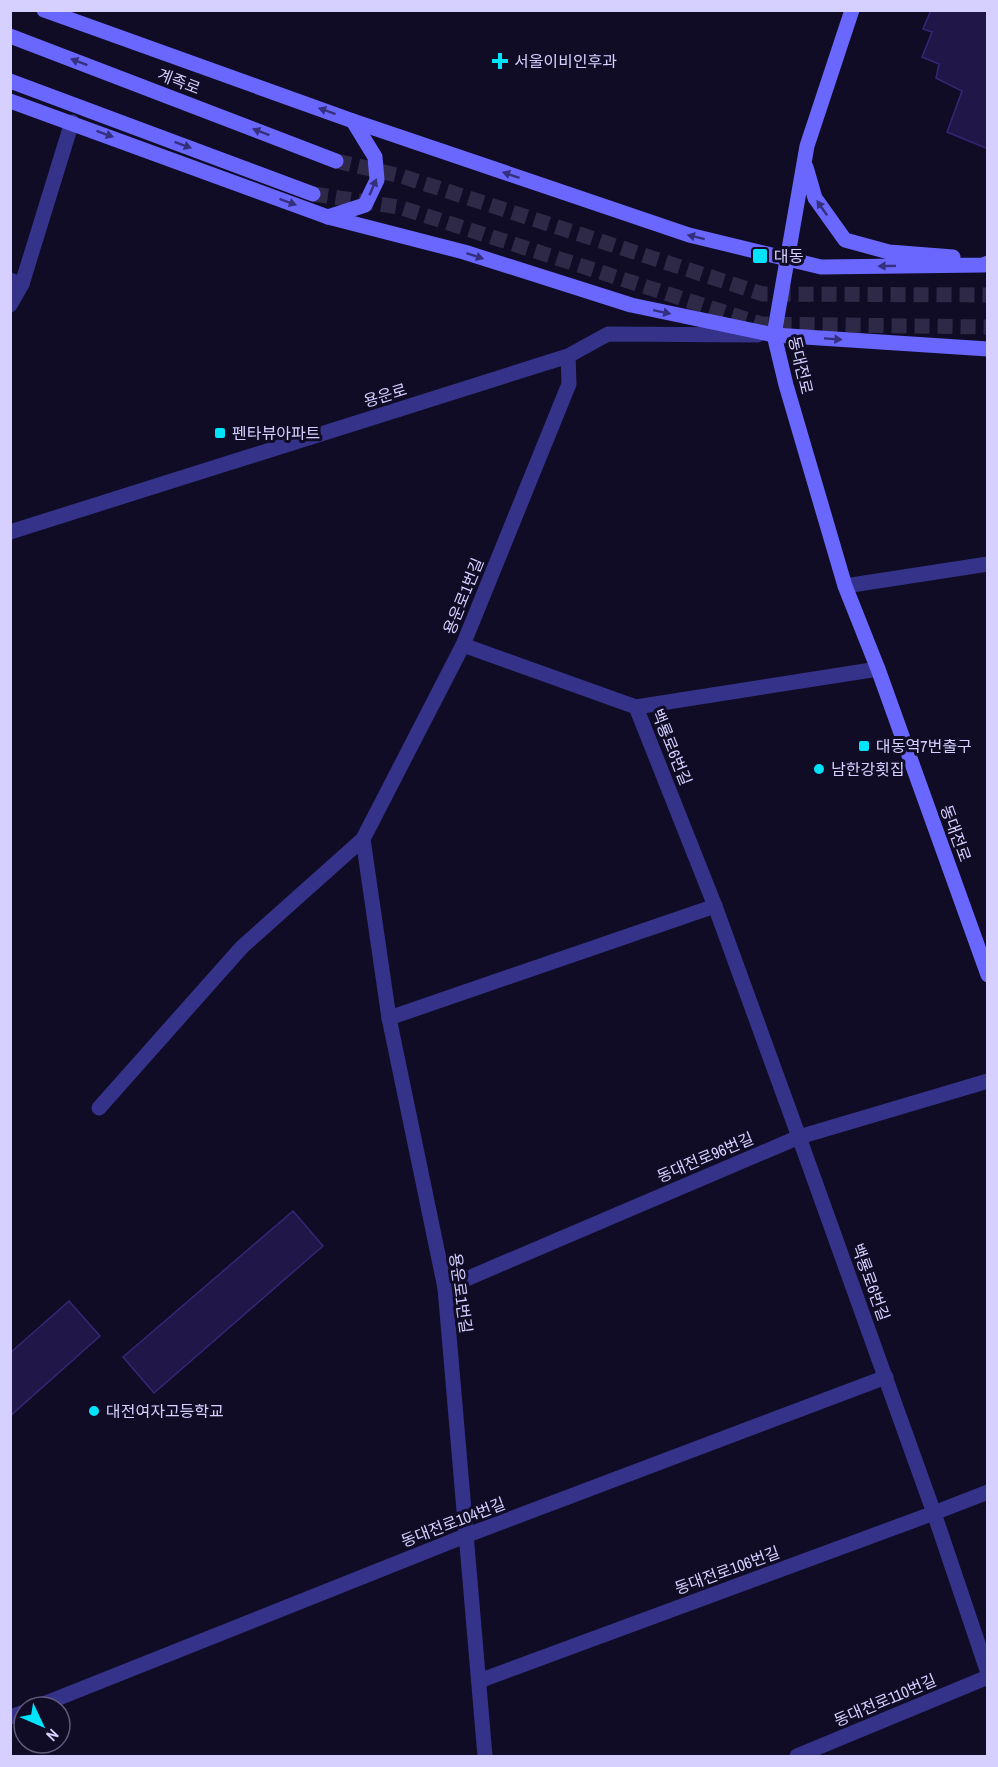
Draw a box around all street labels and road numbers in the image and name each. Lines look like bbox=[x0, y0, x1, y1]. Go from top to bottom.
street label: 계족로 bbox=[154, 63, 204, 99]
street label: 동대전로 bbox=[784, 334, 818, 396]
street label: 용운로 bbox=[361, 378, 410, 412]
street label: 용운로1번길 bbox=[438, 554, 488, 638]
street label: 백룡로6번길 bbox=[647, 705, 697, 789]
street label: 동대전로 bbox=[936, 802, 976, 865]
street label: 동대전로96번길 bbox=[653, 1127, 757, 1187]
street label: 백룡로6번길 bbox=[847, 1240, 895, 1324]
street label: 용운로1번길 bbox=[444, 1251, 478, 1335]
street label: 동대전로104번길 bbox=[398, 1492, 508, 1552]
street label: 동대전로106번길 bbox=[671, 1541, 783, 1599]
street label: 동대전로110번길 bbox=[830, 1669, 940, 1731]

